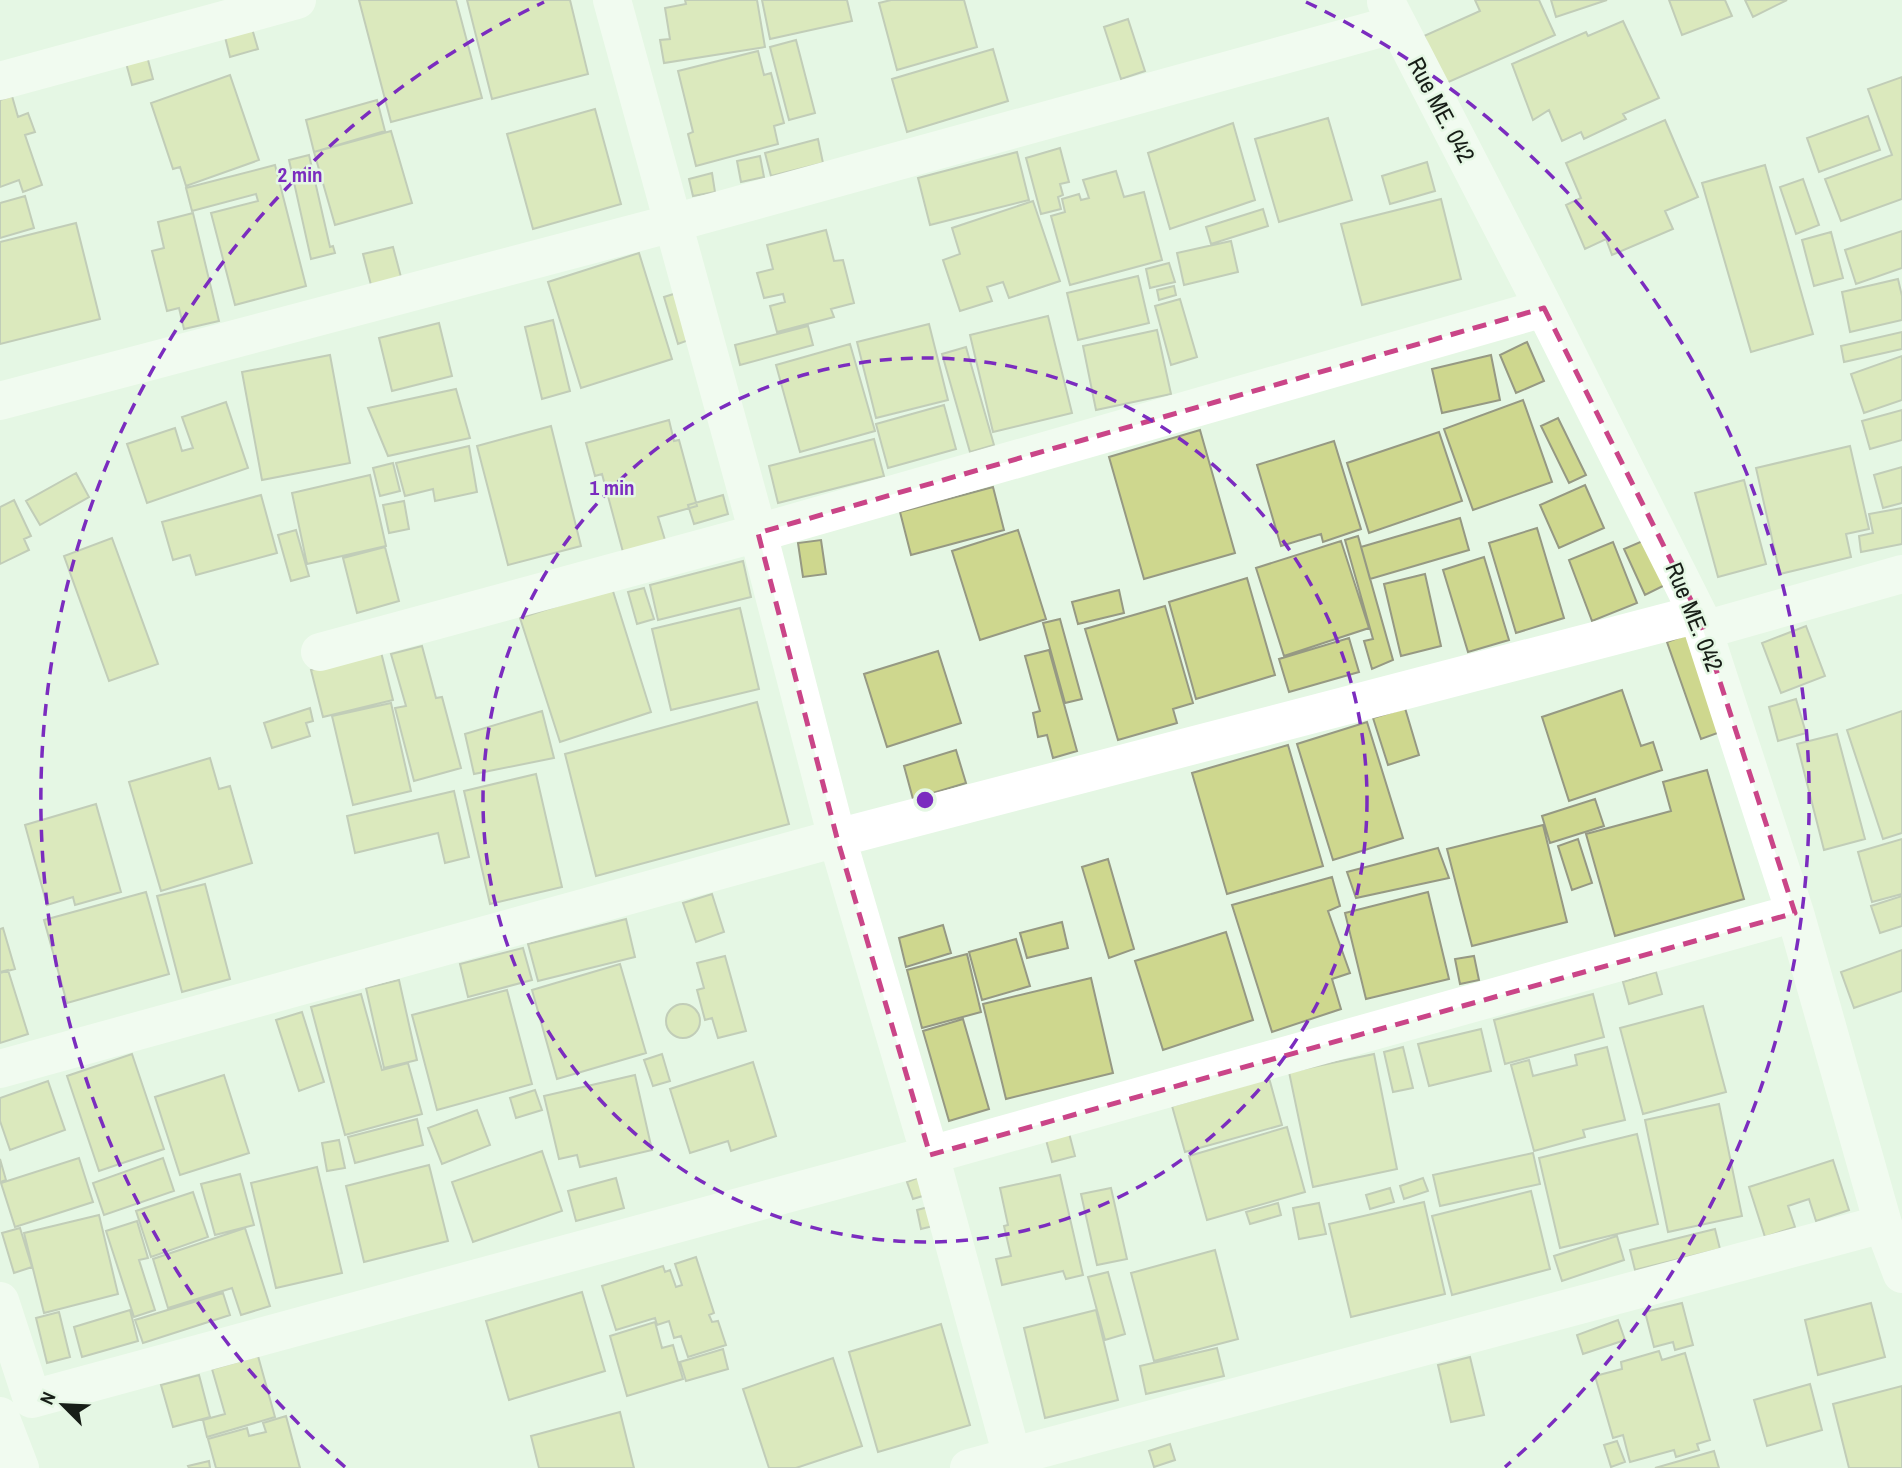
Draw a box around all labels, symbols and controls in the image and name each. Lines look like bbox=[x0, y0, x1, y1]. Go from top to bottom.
street label: Rue ME. 042 bbox=[1401, 51, 1483, 168]
text: 2 min bbox=[278, 160, 322, 189]
text: 1 min bbox=[590, 473, 634, 502]
street label: Rue ME. 042 bbox=[1659, 557, 1731, 676]
centre of rings bbox=[913, 788, 937, 812]
north arrow bbox=[28, 1370, 98, 1440]
text: N bbox=[33, 1388, 62, 1409]

